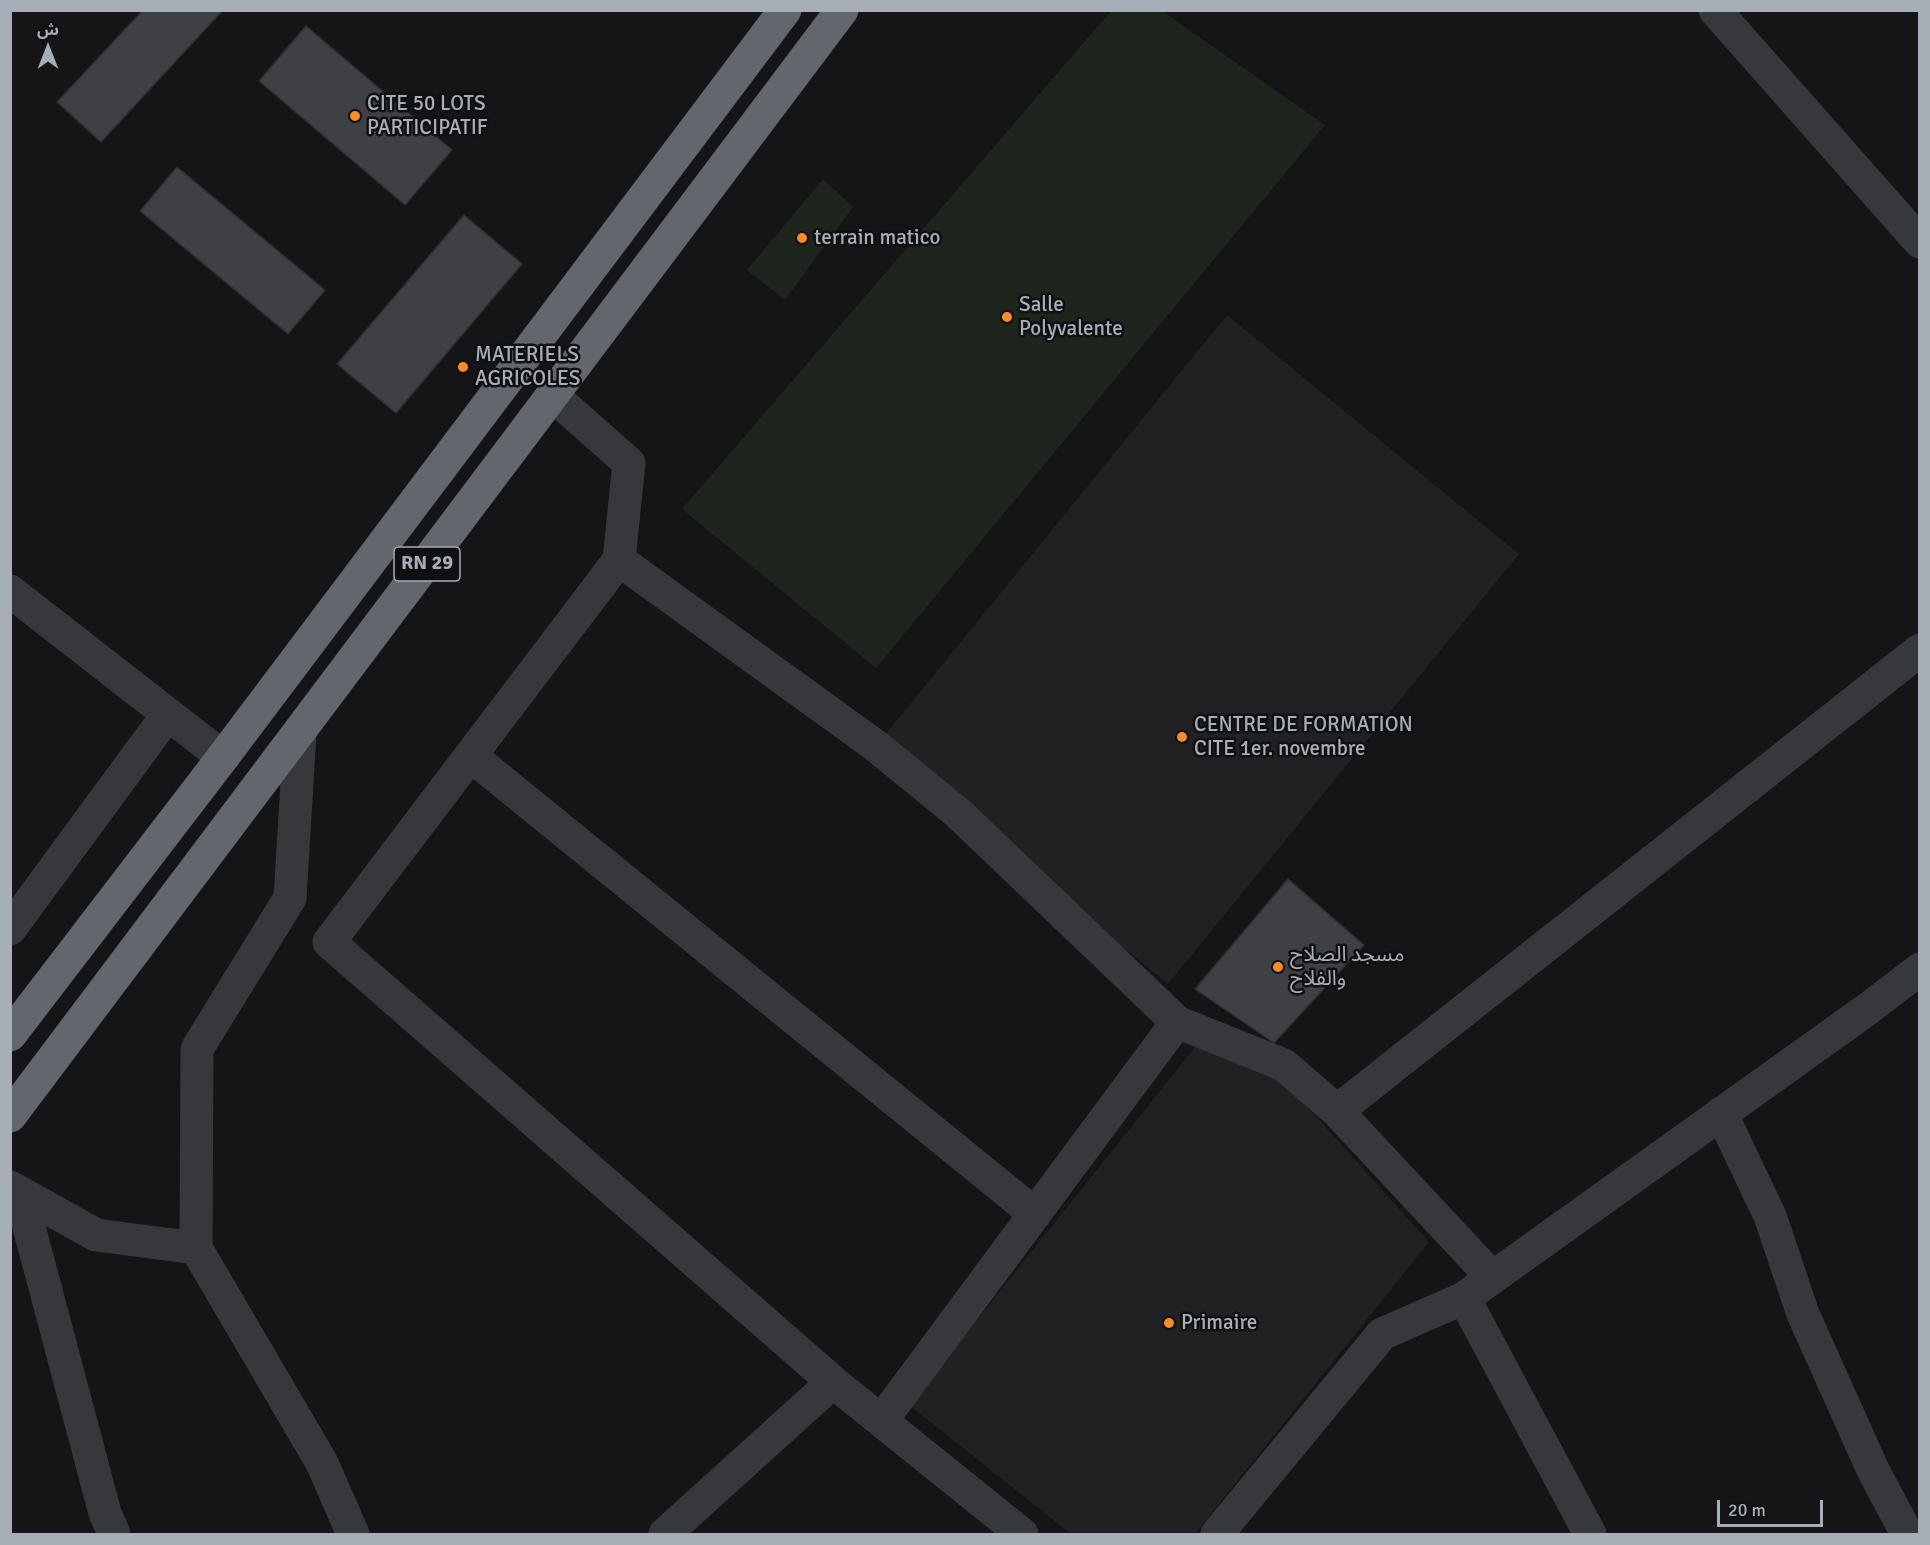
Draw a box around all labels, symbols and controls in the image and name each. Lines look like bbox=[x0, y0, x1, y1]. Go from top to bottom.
north arrow bbox=[18, 18, 78, 78]
text: ش bbox=[37, 20, 59, 40]
place label: CITE 50 LOTS PARTICIPATIF bbox=[367, 91, 488, 141]
marker: CITE 50 LOTS PARTICIPATIF bbox=[348, 109, 362, 123]
place label: terrain matico bbox=[814, 225, 940, 251]
marker: terrain matico bbox=[795, 231, 809, 245]
place label: Salle Polyvalente bbox=[1019, 292, 1123, 342]
marker: Salle Polyvalente bbox=[1000, 310, 1014, 324]
place label: MATERIELS AGRICOLES bbox=[475, 342, 580, 392]
marker: MATERIELS AGRICOLES bbox=[456, 360, 470, 374]
road number: RN 29 bbox=[394, 547, 460, 581]
place label: CENTRE DE FORMATION CITE 1er. novembre bbox=[1194, 712, 1413, 762]
marker: CENTRE DE FORMATION CITE 1er. novembre bbox=[1175, 730, 1189, 744]
place label: مسجد الصلاح والفلاح bbox=[1290, 942, 1404, 992]
marker: مسجد الصلاح والفلاح bbox=[1271, 960, 1285, 974]
place label: Primaire bbox=[1181, 1310, 1257, 1336]
marker: Primaire bbox=[1162, 1316, 1176, 1330]
scale bar bbox=[1720, 1488, 1826, 1526]
text: 20 m bbox=[1728, 1499, 1766, 1521]

